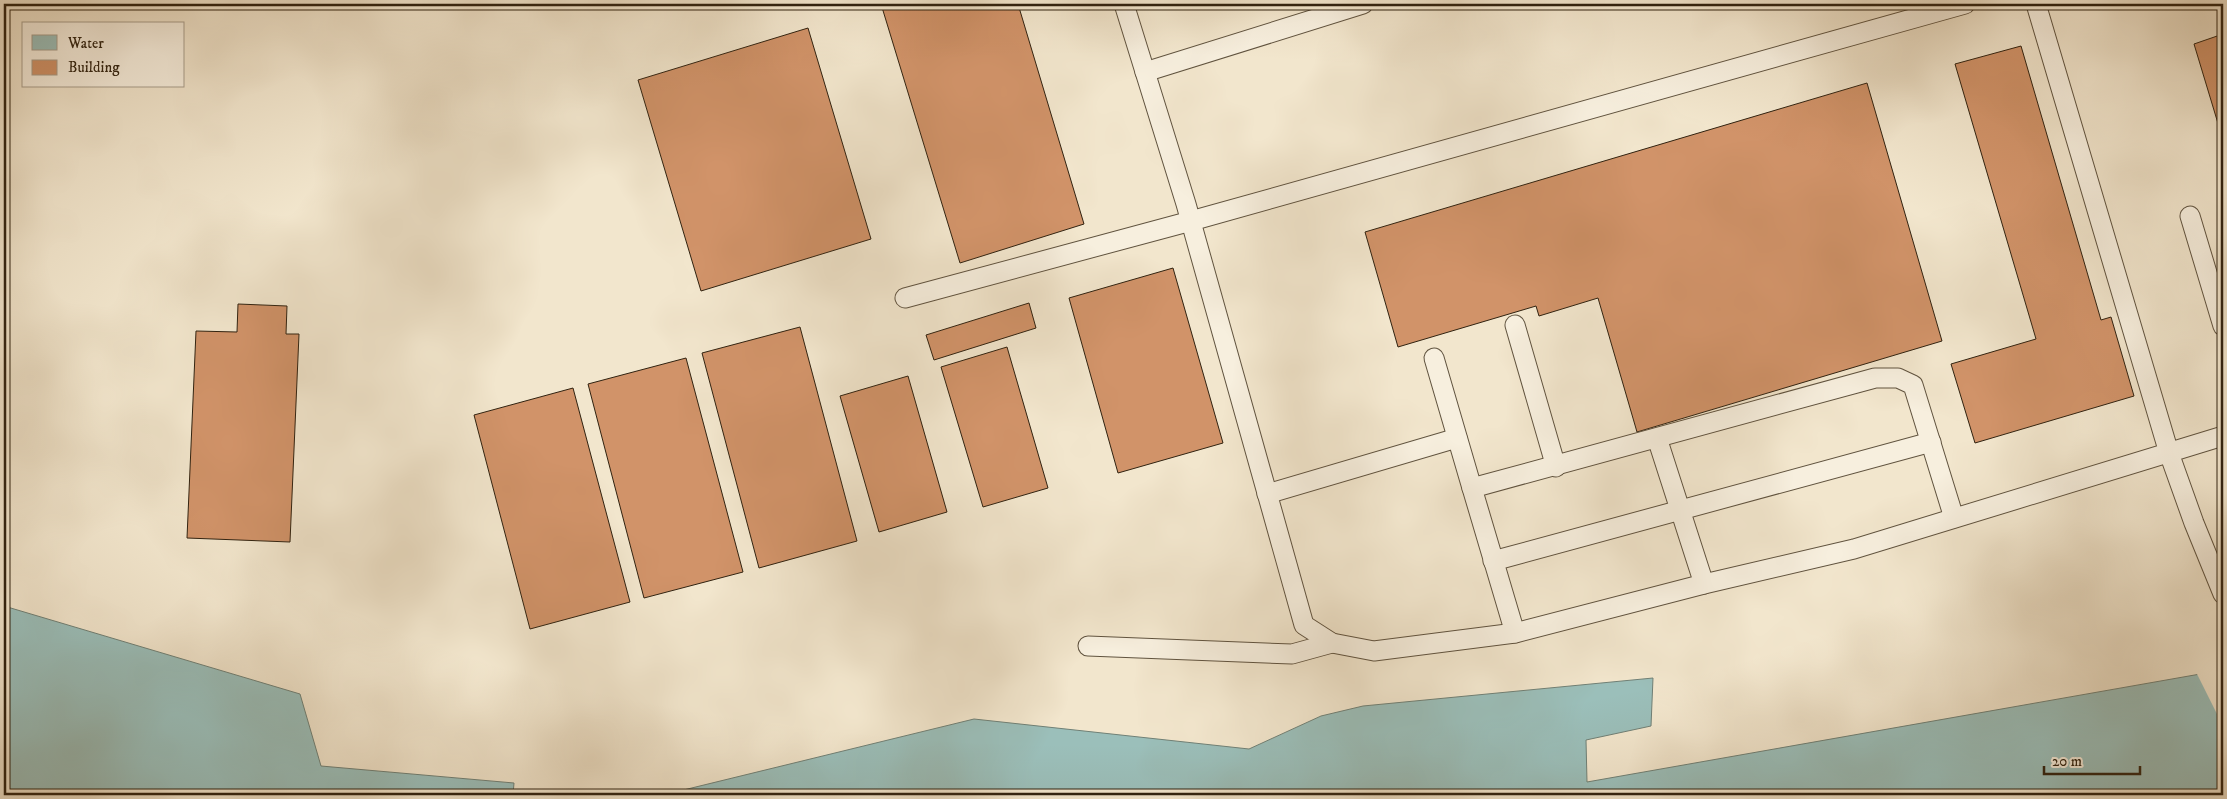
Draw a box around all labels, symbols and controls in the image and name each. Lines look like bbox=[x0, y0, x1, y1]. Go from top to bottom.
legend bbox=[22, 22, 185, 88]
text: Water bbox=[67, 34, 104, 53]
text: Building bbox=[68, 58, 120, 77]
scale bar bbox=[2044, 744, 2141, 776]
text: 20 m bbox=[2052, 752, 2082, 771]

